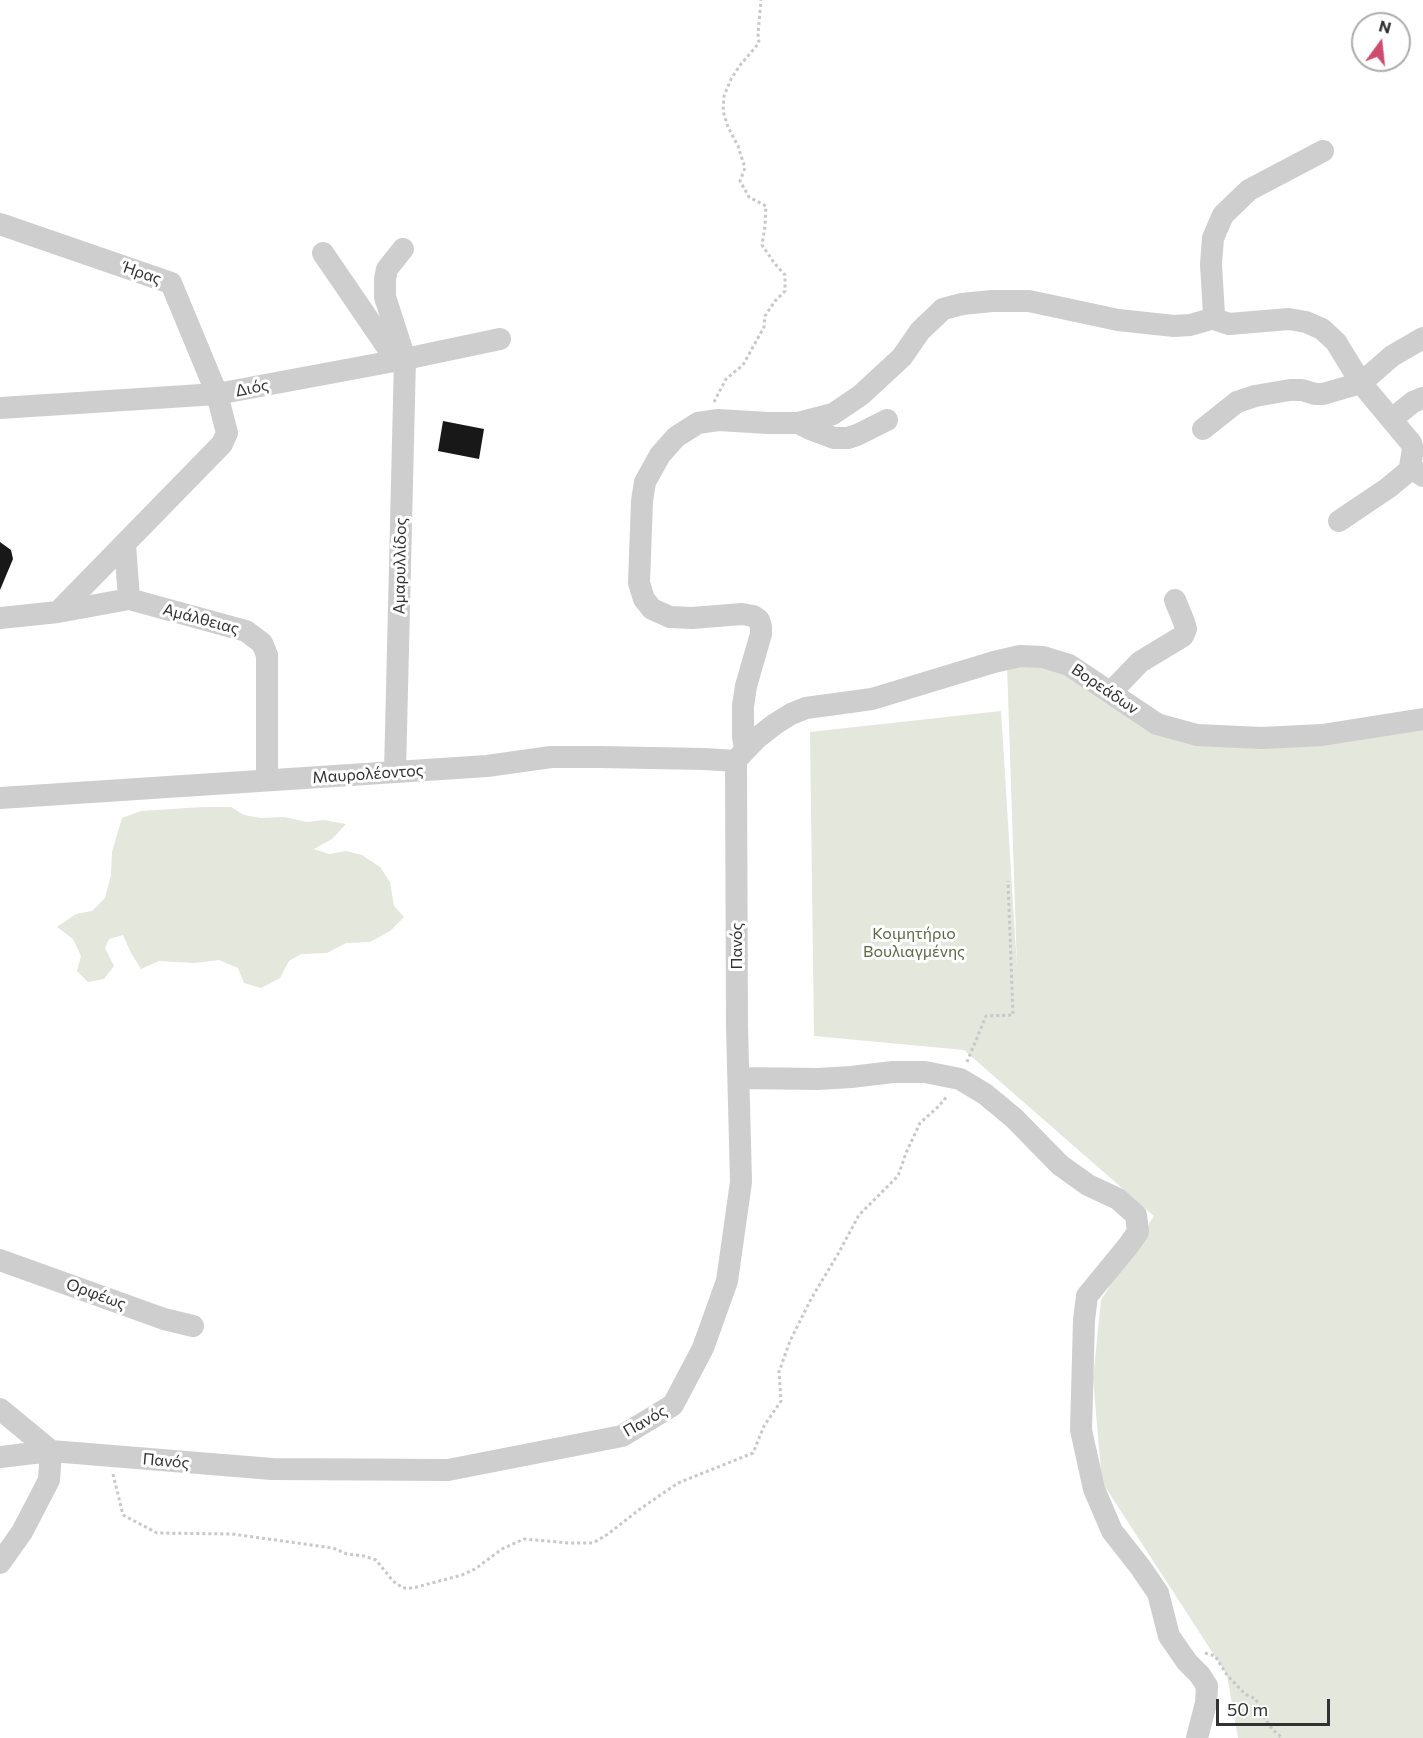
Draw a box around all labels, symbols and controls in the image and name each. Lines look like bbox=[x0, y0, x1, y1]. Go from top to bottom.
north arrow bbox=[1351, 12, 1411, 72]
text: N bbox=[1377, 15, 1394, 37]
street label: Ήρας bbox=[120, 257, 164, 289]
street label: Διός bbox=[234, 375, 270, 401]
street label: Αμαρυλλίδος bbox=[390, 517, 410, 615]
street label: Αμάλθειας bbox=[161, 600, 241, 638]
street label: Βορεάδων bbox=[1068, 660, 1142, 718]
street label: Μαυρολέοντος bbox=[312, 761, 424, 787]
street label: Πανός bbox=[727, 922, 747, 970]
park label: Κοιμητήριο Βουλιαγμένης bbox=[863, 924, 965, 962]
street label: Ορφέως bbox=[64, 1274, 128, 1314]
street label: Πανός bbox=[620, 1401, 670, 1441]
street label: Πανός bbox=[142, 1449, 190, 1473]
scale bar bbox=[1219, 1687, 1333, 1725]
text: 50 m bbox=[1227, 1698, 1268, 1720]

